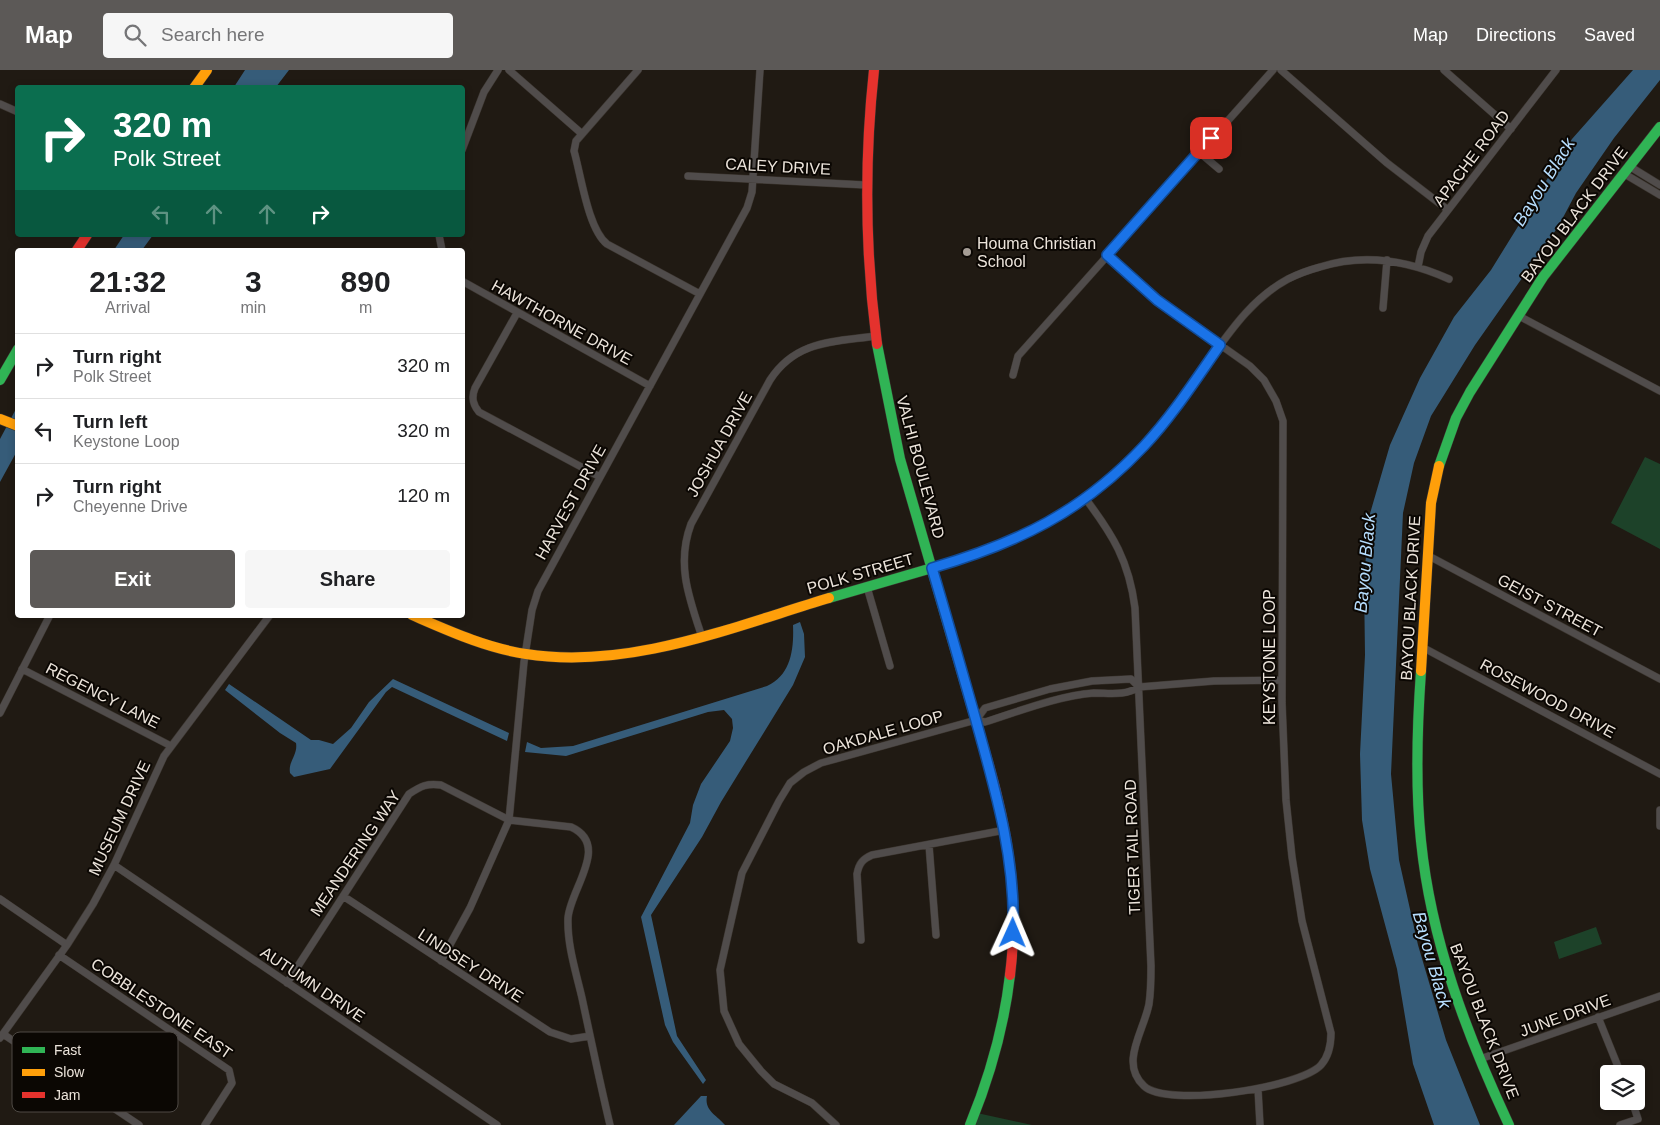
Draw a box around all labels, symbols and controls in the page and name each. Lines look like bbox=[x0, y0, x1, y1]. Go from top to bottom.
search box bbox=[103, 13, 453, 58]
text: Map bbox=[25, 21, 73, 48]
icon: search bbox=[121, 21, 149, 49]
text: Search here bbox=[161, 24, 265, 45]
text: Map bbox=[1413, 25, 1448, 45]
text: Directions bbox=[1476, 25, 1556, 45]
text: Saved bbox=[1584, 25, 1635, 45]
icon: right bbox=[30, 105, 95, 170]
text: 320 m bbox=[113, 105, 212, 144]
street label: APACHE ROAD bbox=[1430, 107, 1513, 209]
pin bbox=[1190, 117, 1232, 159]
icon: arrive bbox=[1197, 124, 1225, 152]
water label: Bayou Black bbox=[1509, 133, 1580, 230]
street label: BAYOU BLACK DRIVE bbox=[1518, 143, 1631, 285]
text: Polk Street bbox=[113, 146, 221, 171]
street label: CALEY DRIVE bbox=[725, 155, 831, 178]
icon: left bbox=[147, 200, 175, 228]
icon: ahead bbox=[200, 200, 228, 228]
icon: ahead bbox=[253, 200, 281, 228]
icon: right bbox=[306, 200, 334, 228]
place label: Houma Christian School bbox=[977, 235, 1096, 270]
marker: Houma Christian School bbox=[961, 246, 973, 258]
text: 21:32 bbox=[89, 265, 166, 298]
text: 3 bbox=[245, 265, 262, 298]
text: 890 bbox=[341, 265, 391, 298]
street label: HAWTHORNE DRIVE bbox=[489, 277, 635, 368]
text: Arrival bbox=[105, 299, 150, 316]
text: min bbox=[240, 299, 266, 316]
text: m bbox=[359, 299, 372, 316]
text: Turn right bbox=[73, 346, 161, 367]
icon: right bbox=[30, 352, 58, 380]
text: 320 m bbox=[397, 355, 450, 376]
text: Polk Street bbox=[73, 368, 151, 385]
street label: JOSHUA DRIVE bbox=[684, 389, 755, 500]
street label: VALHI BOULEVARD bbox=[893, 394, 948, 540]
text: Turn left bbox=[73, 411, 148, 432]
icon: left bbox=[30, 417, 58, 445]
text: 320 m bbox=[397, 420, 450, 441]
text: Keystone Loop bbox=[73, 433, 180, 450]
street label: HARVEST DRIVE bbox=[532, 442, 609, 562]
text: Turn right bbox=[73, 476, 161, 497]
icon: right bbox=[30, 482, 58, 510]
text: 120 m bbox=[397, 485, 450, 506]
text: Cheyenne Drive bbox=[73, 498, 188, 515]
water label: Bayou Black bbox=[1351, 511, 1379, 614]
street label: BAYOU BLACK DRIVE bbox=[1398, 515, 1423, 681]
button: Exit bbox=[30, 550, 235, 608]
button: Share bbox=[245, 550, 450, 608]
street label: POLK STREET bbox=[805, 550, 916, 597]
street label: GEIST STREET bbox=[1495, 571, 1605, 640]
street label: KEYSTONE LOOP bbox=[1261, 589, 1278, 725]
street label: ROSEWOOD DRIVE bbox=[1477, 656, 1618, 741]
street label: REGENCY LANE bbox=[43, 659, 162, 731]
street label: OAKDALE LOOP bbox=[821, 707, 945, 758]
street label: MUSEUM DRIVE bbox=[85, 758, 153, 878]
street label: TIGER TAIL ROAD bbox=[1122, 779, 1143, 915]
street label: MEANDERING WAY bbox=[307, 787, 404, 919]
position arrow bbox=[986, 906, 1038, 958]
water label: Bayou Black bbox=[1409, 909, 1456, 1012]
street label: LINDSEY DRIVE bbox=[415, 925, 526, 1006]
street label: BAYOU BLACK DRIVE bbox=[1447, 941, 1522, 1101]
street label: AUTUMN DRIVE bbox=[257, 943, 368, 1026]
street label: COBBLESTONE EAST bbox=[88, 955, 235, 1062]
street label: JUNE DRIVE bbox=[1518, 991, 1613, 1040]
legend bbox=[12, 1032, 178, 1112]
text: Fast bbox=[54, 1042, 81, 1058]
text: Slow bbox=[54, 1064, 85, 1080]
map controls bbox=[1600, 1065, 1645, 1110]
button: layers bbox=[1600, 1065, 1645, 1110]
text: Jam bbox=[54, 1087, 80, 1103]

